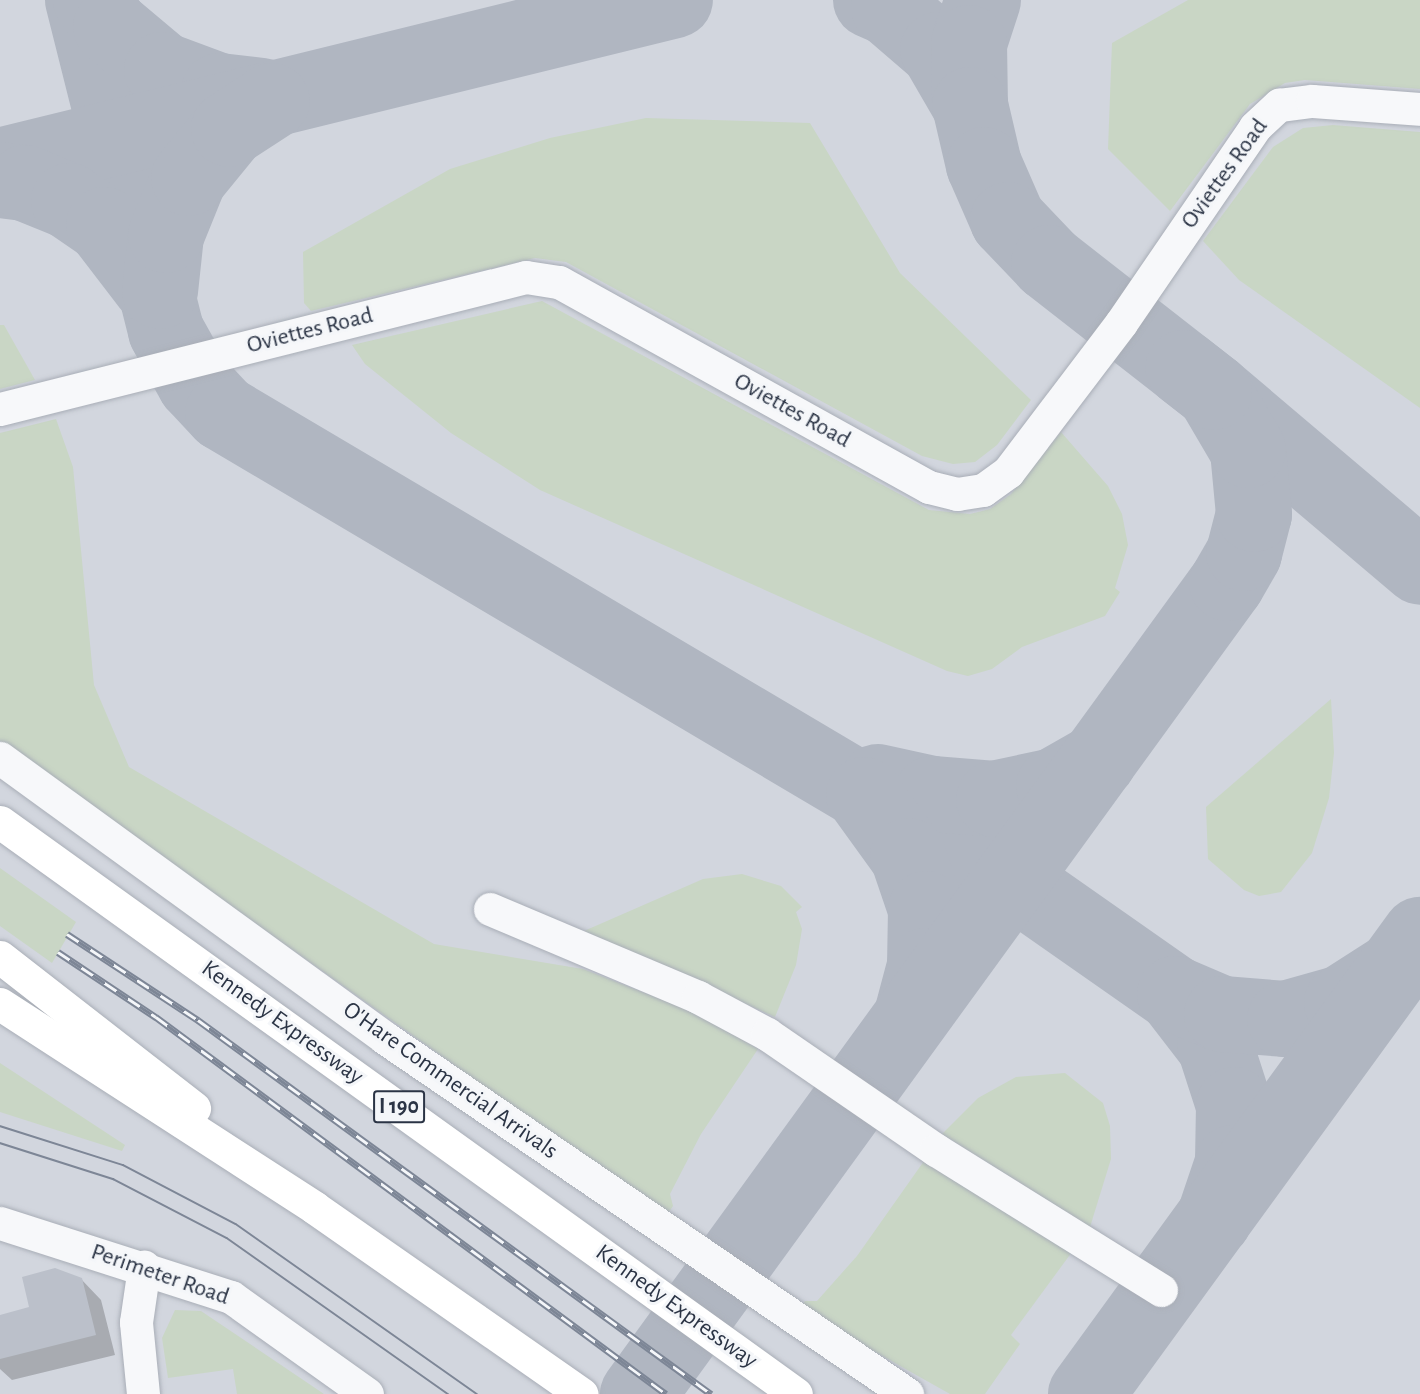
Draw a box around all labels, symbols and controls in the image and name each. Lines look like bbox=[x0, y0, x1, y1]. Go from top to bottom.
street label: Oviettes Road bbox=[1175, 113, 1275, 235]
street label: Oviettes Road bbox=[244, 301, 376, 361]
street label: Oviettes Road bbox=[729, 367, 855, 455]
street label: Kennedy Expressway bbox=[195, 955, 369, 1091]
street label: O'Hare Commercial Arrivals bbox=[337, 996, 563, 1166]
road number: I 190 bbox=[372, 1088, 426, 1126]
street label: Perimeter Road bbox=[87, 1238, 233, 1312]
street label: Kennedy Expressway bbox=[589, 1239, 763, 1375]

